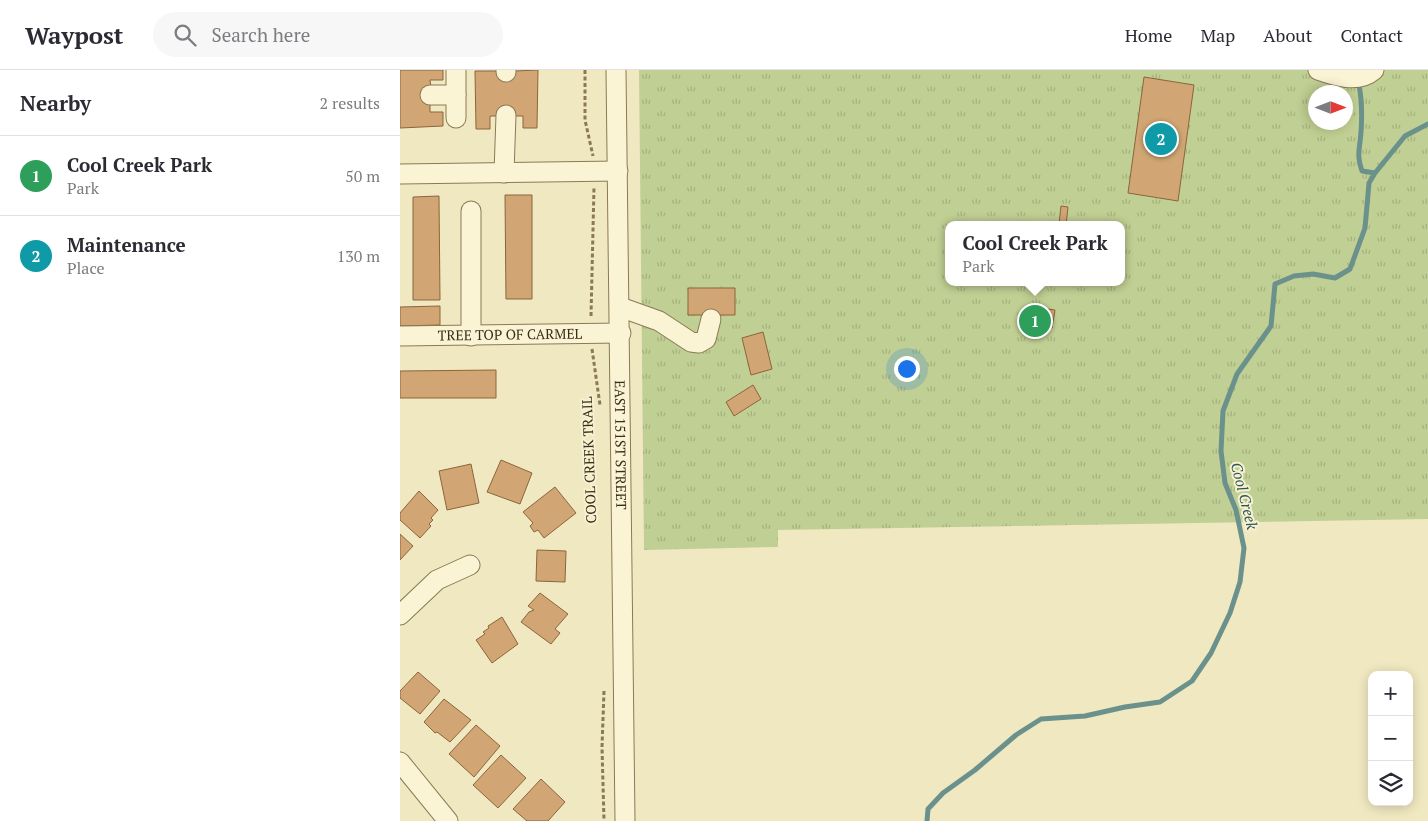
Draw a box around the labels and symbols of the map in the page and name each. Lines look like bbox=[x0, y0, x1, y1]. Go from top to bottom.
north arrow bbox=[1308, 85, 1353, 130]
pin: 2 bbox=[1145, 120, 1177, 158]
pin: 1 bbox=[1019, 302, 1051, 340]
street label: TREE TOP OF CARMEL bbox=[438, 324, 583, 344]
your location bbox=[894, 356, 920, 382]
street label: EAST 151ST STREET bbox=[611, 380, 631, 510]
street label: COOL CREEK TRAIL bbox=[577, 396, 600, 524]
water label: Cool Creek bbox=[1227, 460, 1263, 532]

